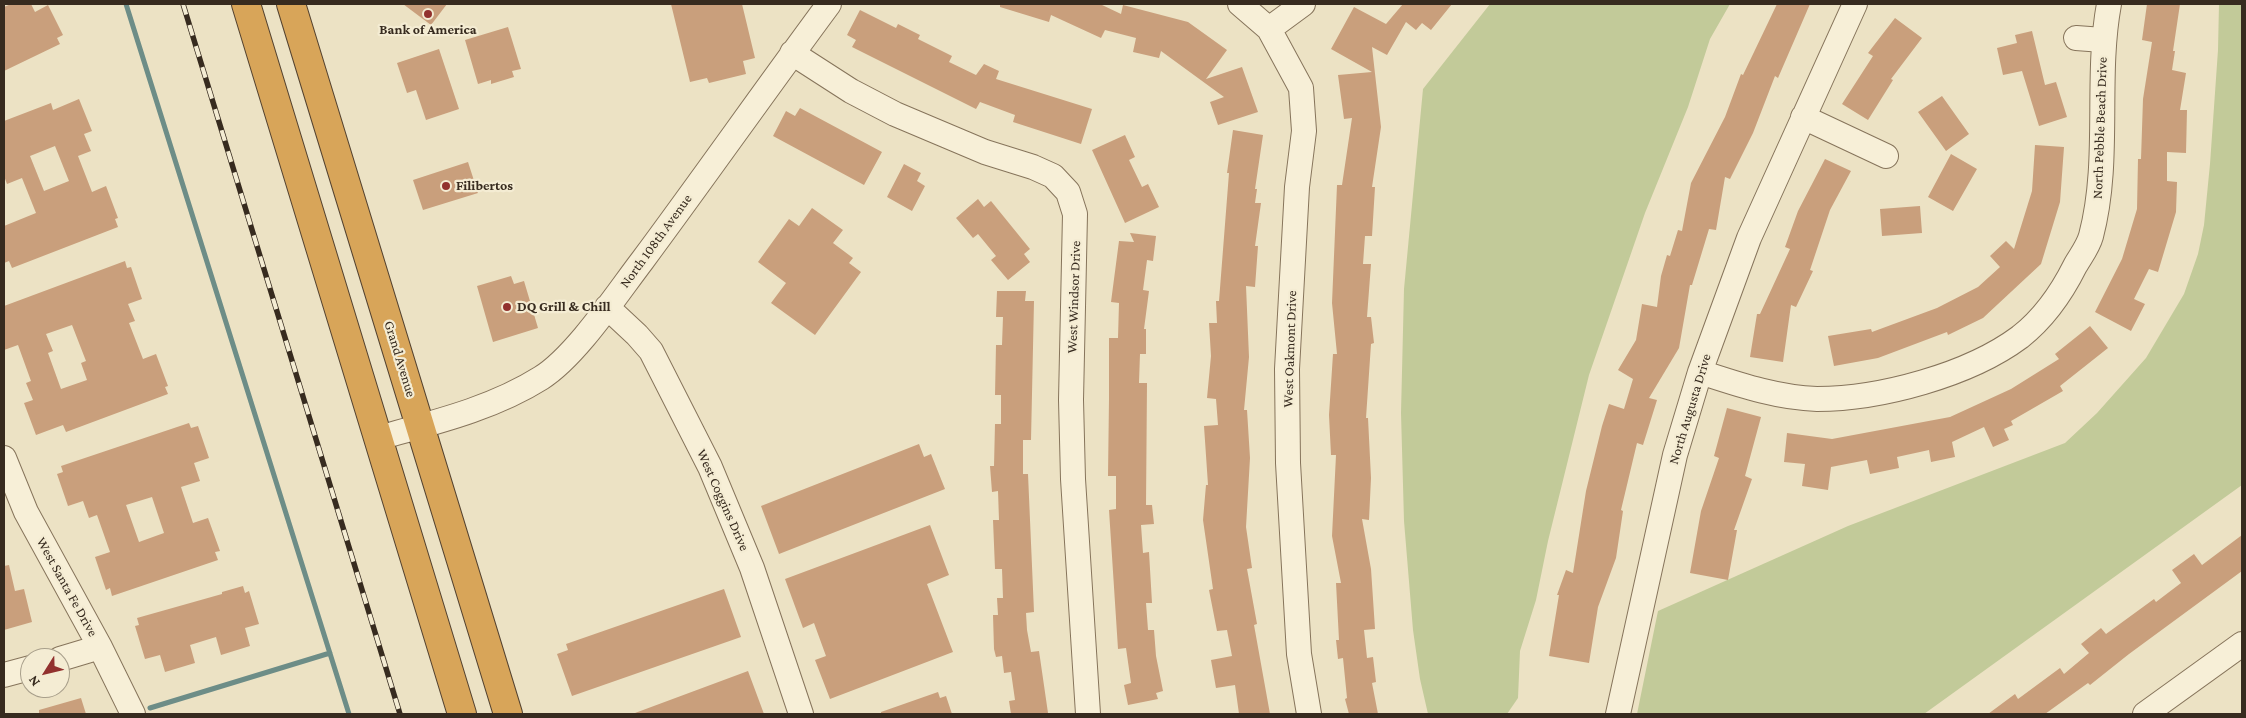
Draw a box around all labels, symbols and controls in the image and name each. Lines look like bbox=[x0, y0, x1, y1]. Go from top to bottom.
marker: Bank of America bbox=[422, 8, 434, 20]
place label: Bank of America bbox=[379, 22, 477, 38]
street label: North Pebble Beach Drive bbox=[2089, 57, 2111, 199]
place label: Filibertos bbox=[456, 178, 513, 194]
marker: Filibertos bbox=[440, 180, 452, 192]
street label: North 108th Avenue bbox=[616, 191, 696, 291]
street label: West Windsor Drive bbox=[1064, 240, 1084, 354]
street label: West Oakmont Drive bbox=[1280, 290, 1300, 408]
place label: DQ Grill & Chill bbox=[517, 299, 611, 315]
marker: DQ Grill & Chill bbox=[501, 301, 513, 313]
street label: Grand Avenue bbox=[380, 319, 420, 399]
street label: North Augusta Drive bbox=[1665, 352, 1715, 466]
street label: West Coggins Drive bbox=[693, 447, 753, 553]
street label: West Santa Fe Drive bbox=[33, 534, 101, 640]
north arrow bbox=[20, 648, 70, 698]
text: N bbox=[24, 673, 43, 690]

